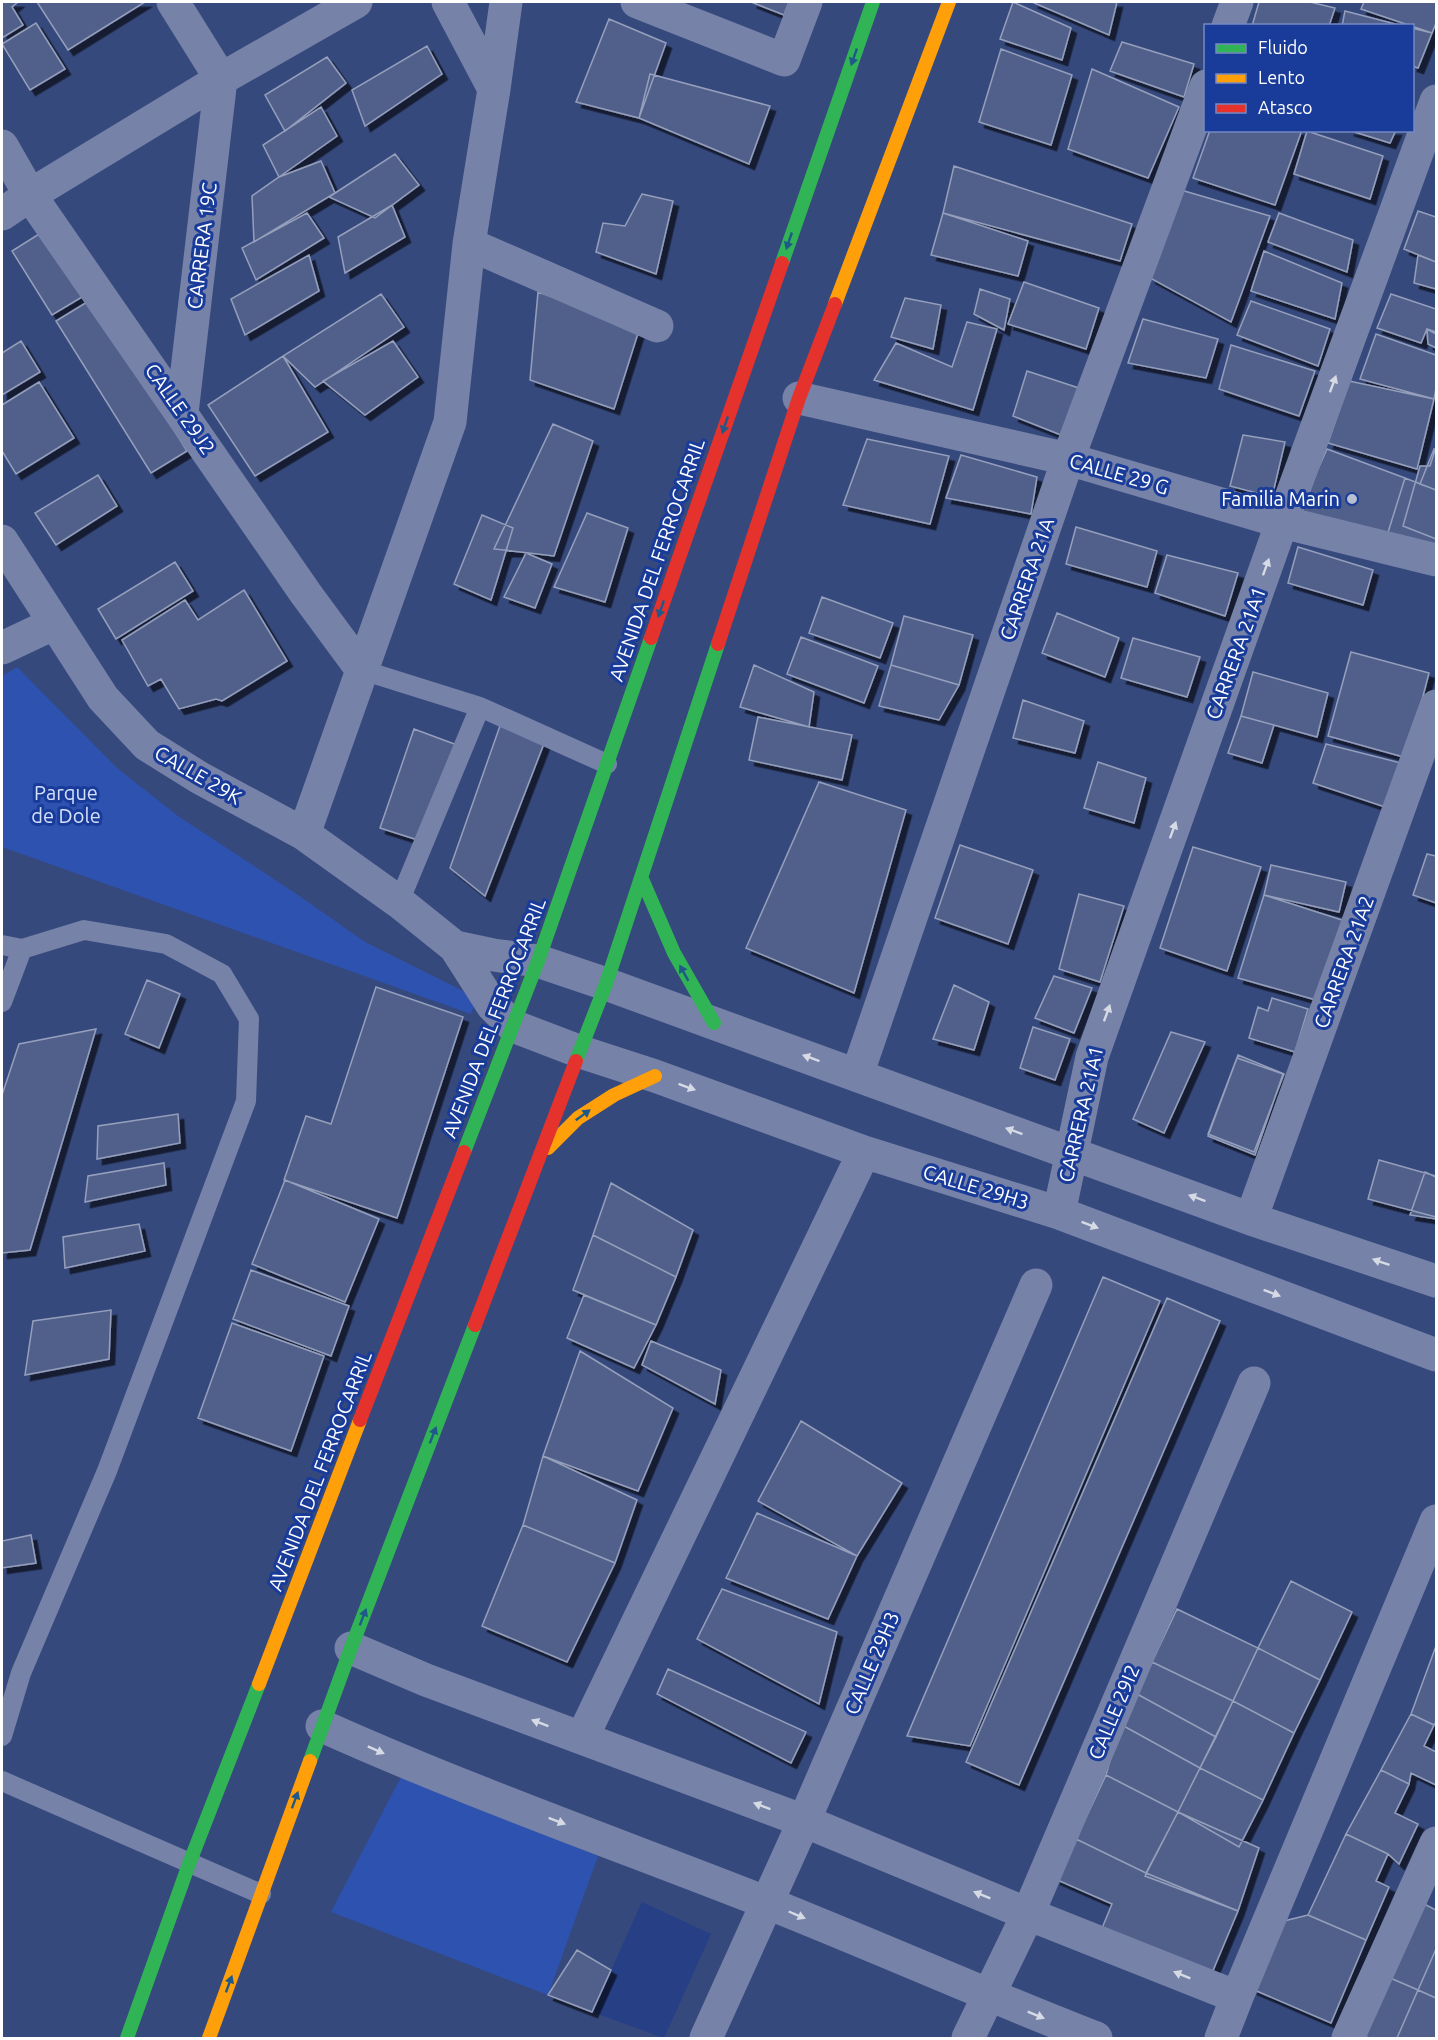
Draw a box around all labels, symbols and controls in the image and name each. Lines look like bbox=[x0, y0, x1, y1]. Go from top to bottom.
legend bbox=[1204, 24, 1414, 132]
text: Fluido bbox=[1258, 37, 1308, 57]
one-way arrow bbox=[848, 48, 858, 66]
text: Lento bbox=[1258, 67, 1305, 87]
text: Atasco bbox=[1258, 97, 1313, 117]
street label: CARRERA 19C bbox=[182, 181, 221, 311]
one-way arrow bbox=[784, 232, 794, 250]
street label: CALLE 29J2 bbox=[141, 359, 220, 459]
one-way arrow bbox=[1328, 374, 1338, 392]
one-way arrow bbox=[719, 416, 729, 434]
street label: AVENIDA DEL FERROCARRIL bbox=[604, 436, 709, 684]
street label: CALLE 29 G bbox=[1067, 448, 1171, 499]
place label: Familia Marin bbox=[1221, 487, 1340, 510]
marker: Familia Marin bbox=[1345, 492, 1359, 506]
street label: CARRERA 21A bbox=[995, 515, 1058, 643]
one-way arrow bbox=[1262, 558, 1272, 576]
street label: CARRERA 21A1 bbox=[1201, 583, 1270, 722]
one-way arrow bbox=[655, 600, 665, 618]
street label: CALLE 29K bbox=[151, 740, 246, 809]
park label: Parque de Dole bbox=[31, 781, 101, 827]
one-way arrow bbox=[1168, 821, 1178, 839]
street label: CARRERA 21A2 bbox=[1309, 892, 1378, 1031]
street label: AVENIDA DEL FERROCARRIL bbox=[437, 895, 550, 1141]
one-way arrow bbox=[679, 964, 689, 981]
one-way arrow bbox=[1103, 1004, 1113, 1022]
street label: CARRERA 21A1 bbox=[1054, 1043, 1107, 1184]
one-way arrow bbox=[801, 1053, 819, 1063]
one-way arrow bbox=[678, 1083, 696, 1093]
one-way arrow bbox=[576, 1110, 591, 1122]
one-way arrow bbox=[1005, 1126, 1023, 1136]
street label: CALLE 29H3 bbox=[920, 1159, 1032, 1214]
one-way arrow bbox=[1188, 1193, 1206, 1203]
one-way arrow bbox=[1081, 1220, 1099, 1230]
one-way arrow bbox=[1372, 1257, 1390, 1267]
one-way arrow bbox=[1264, 1289, 1282, 1299]
street label: AVENIDA DEL FERROCARRIL bbox=[263, 1348, 376, 1594]
one-way arrow bbox=[429, 1426, 438, 1444]
one-way arrow bbox=[358, 1608, 368, 1626]
street label: CALLE 29H3 bbox=[840, 1608, 904, 1718]
street label: CALLE 29I2 bbox=[1083, 1661, 1144, 1763]
one-way arrow bbox=[531, 1717, 549, 1727]
one-way arrow bbox=[367, 1745, 385, 1755]
one-way arrow bbox=[291, 1791, 301, 1809]
one-way arrow bbox=[753, 1800, 771, 1810]
one-way arrow bbox=[549, 1816, 567, 1826]
one-way arrow bbox=[972, 1890, 990, 1900]
one-way arrow bbox=[789, 1910, 807, 1920]
one-way arrow bbox=[1173, 1970, 1191, 1979]
one-way arrow bbox=[224, 1974, 234, 1992]
one-way arrow bbox=[1027, 2010, 1045, 2020]

